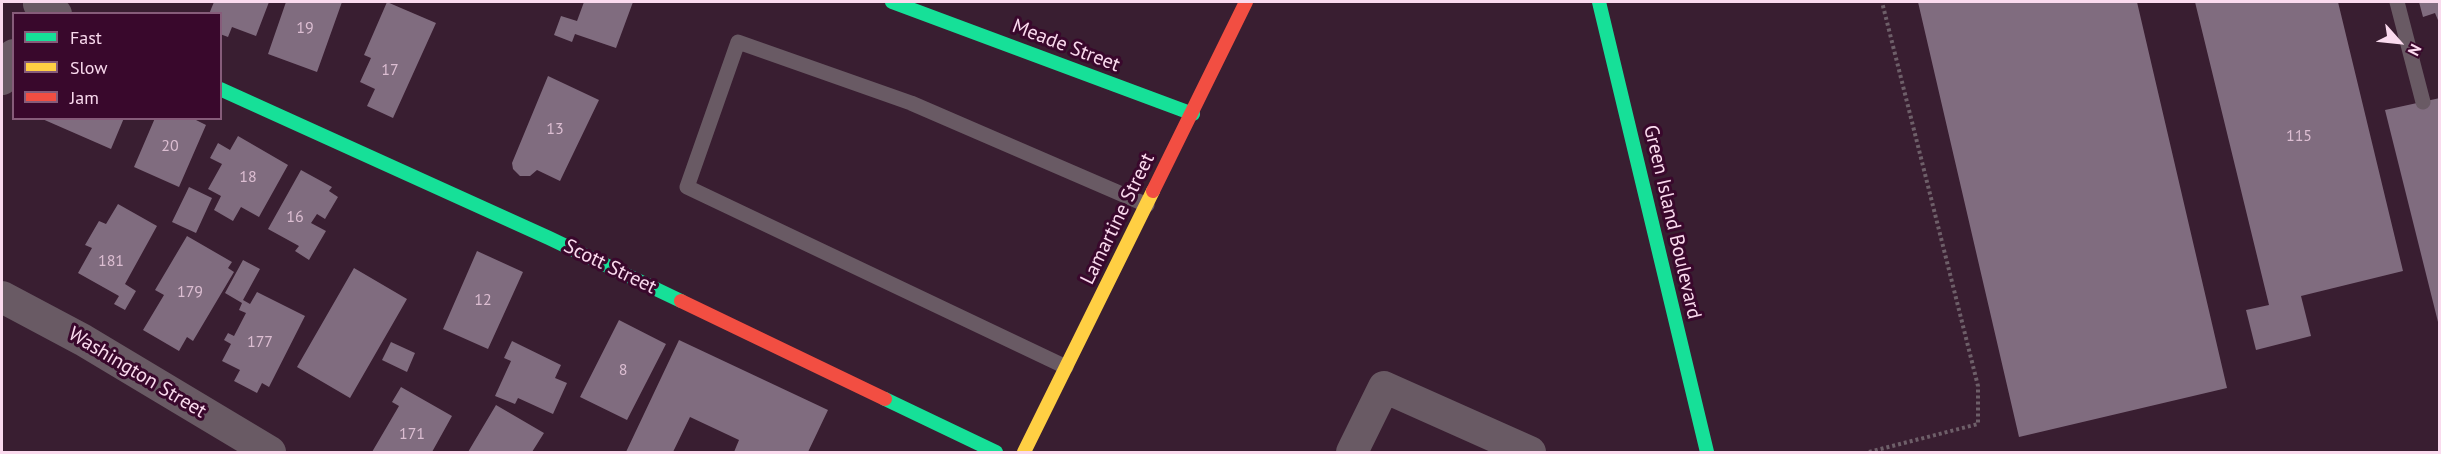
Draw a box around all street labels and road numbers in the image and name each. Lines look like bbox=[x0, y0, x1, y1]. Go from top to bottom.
street label: Meade Street bbox=[1009, 15, 1123, 77]
street label: Green Island Boulevard bbox=[1638, 123, 1706, 321]
street label: Lamartine Street bbox=[1076, 149, 1160, 289]
street label: Scott Street bbox=[560, 234, 660, 300]
street label: Washington Street bbox=[64, 322, 210, 424]

